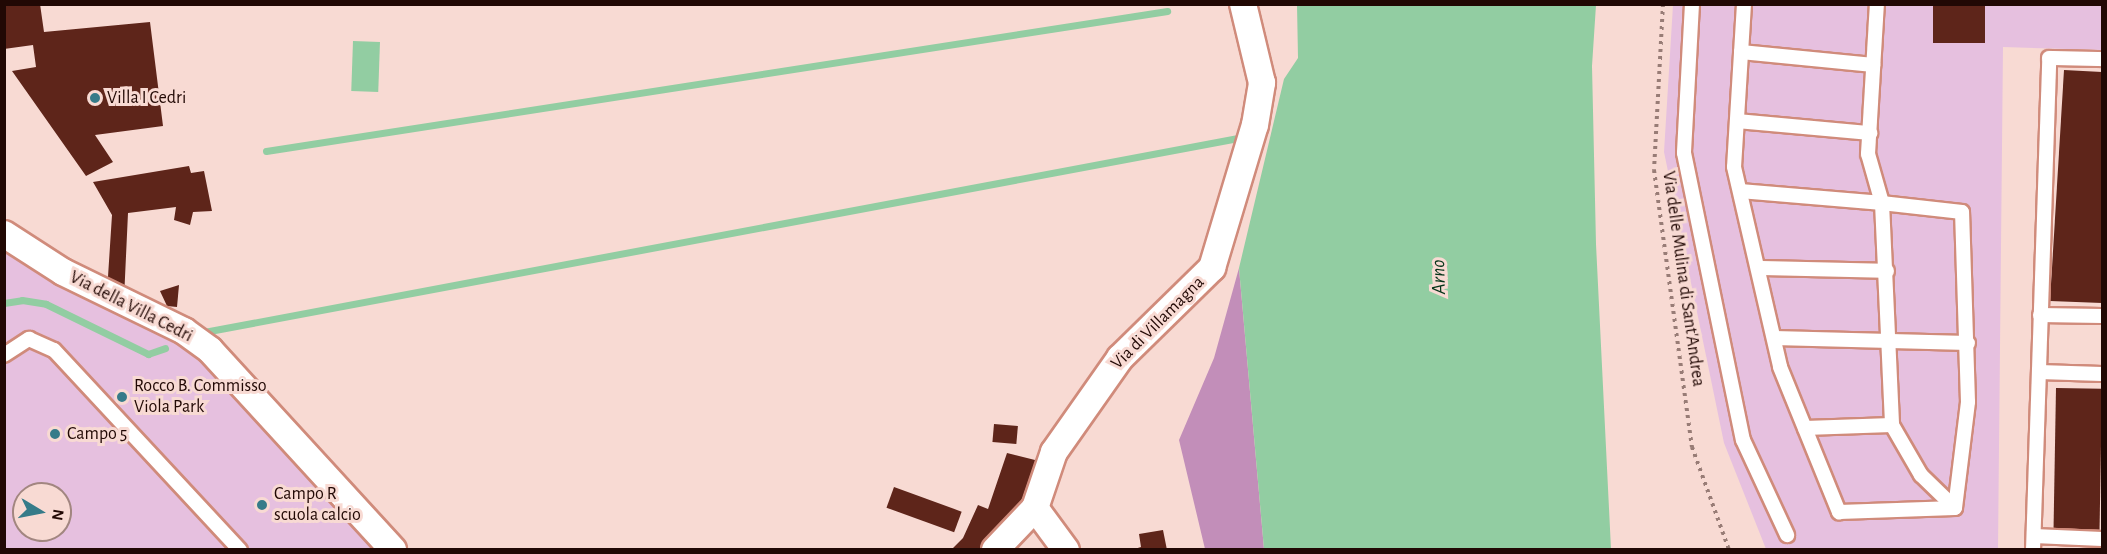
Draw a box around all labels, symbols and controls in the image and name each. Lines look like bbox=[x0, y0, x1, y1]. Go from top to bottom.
place label: Villa I Cedri bbox=[107, 87, 186, 109]
marker: Villa I Cedri bbox=[88, 91, 102, 105]
street label: Via delle Mulina di Sant'Andrea bbox=[1657, 170, 1709, 388]
water label: Arno bbox=[1426, 259, 1452, 295]
street label: Via della Villa Cedri bbox=[66, 267, 196, 347]
street label: Via di Villamagna bbox=[1107, 272, 1209, 374]
place label: Rocco B. Commisso Viola Park bbox=[134, 376, 267, 418]
marker: Rocco B. Commisso Viola Park bbox=[115, 390, 129, 404]
place label: Campo 5 bbox=[67, 423, 127, 445]
marker: Campo 5 bbox=[48, 427, 62, 441]
north arrow bbox=[12, 482, 72, 542]
place label: Campo R scuola calcio bbox=[274, 484, 361, 526]
marker: Campo R scuola calcio bbox=[255, 498, 269, 512]
text: N bbox=[49, 508, 67, 522]

